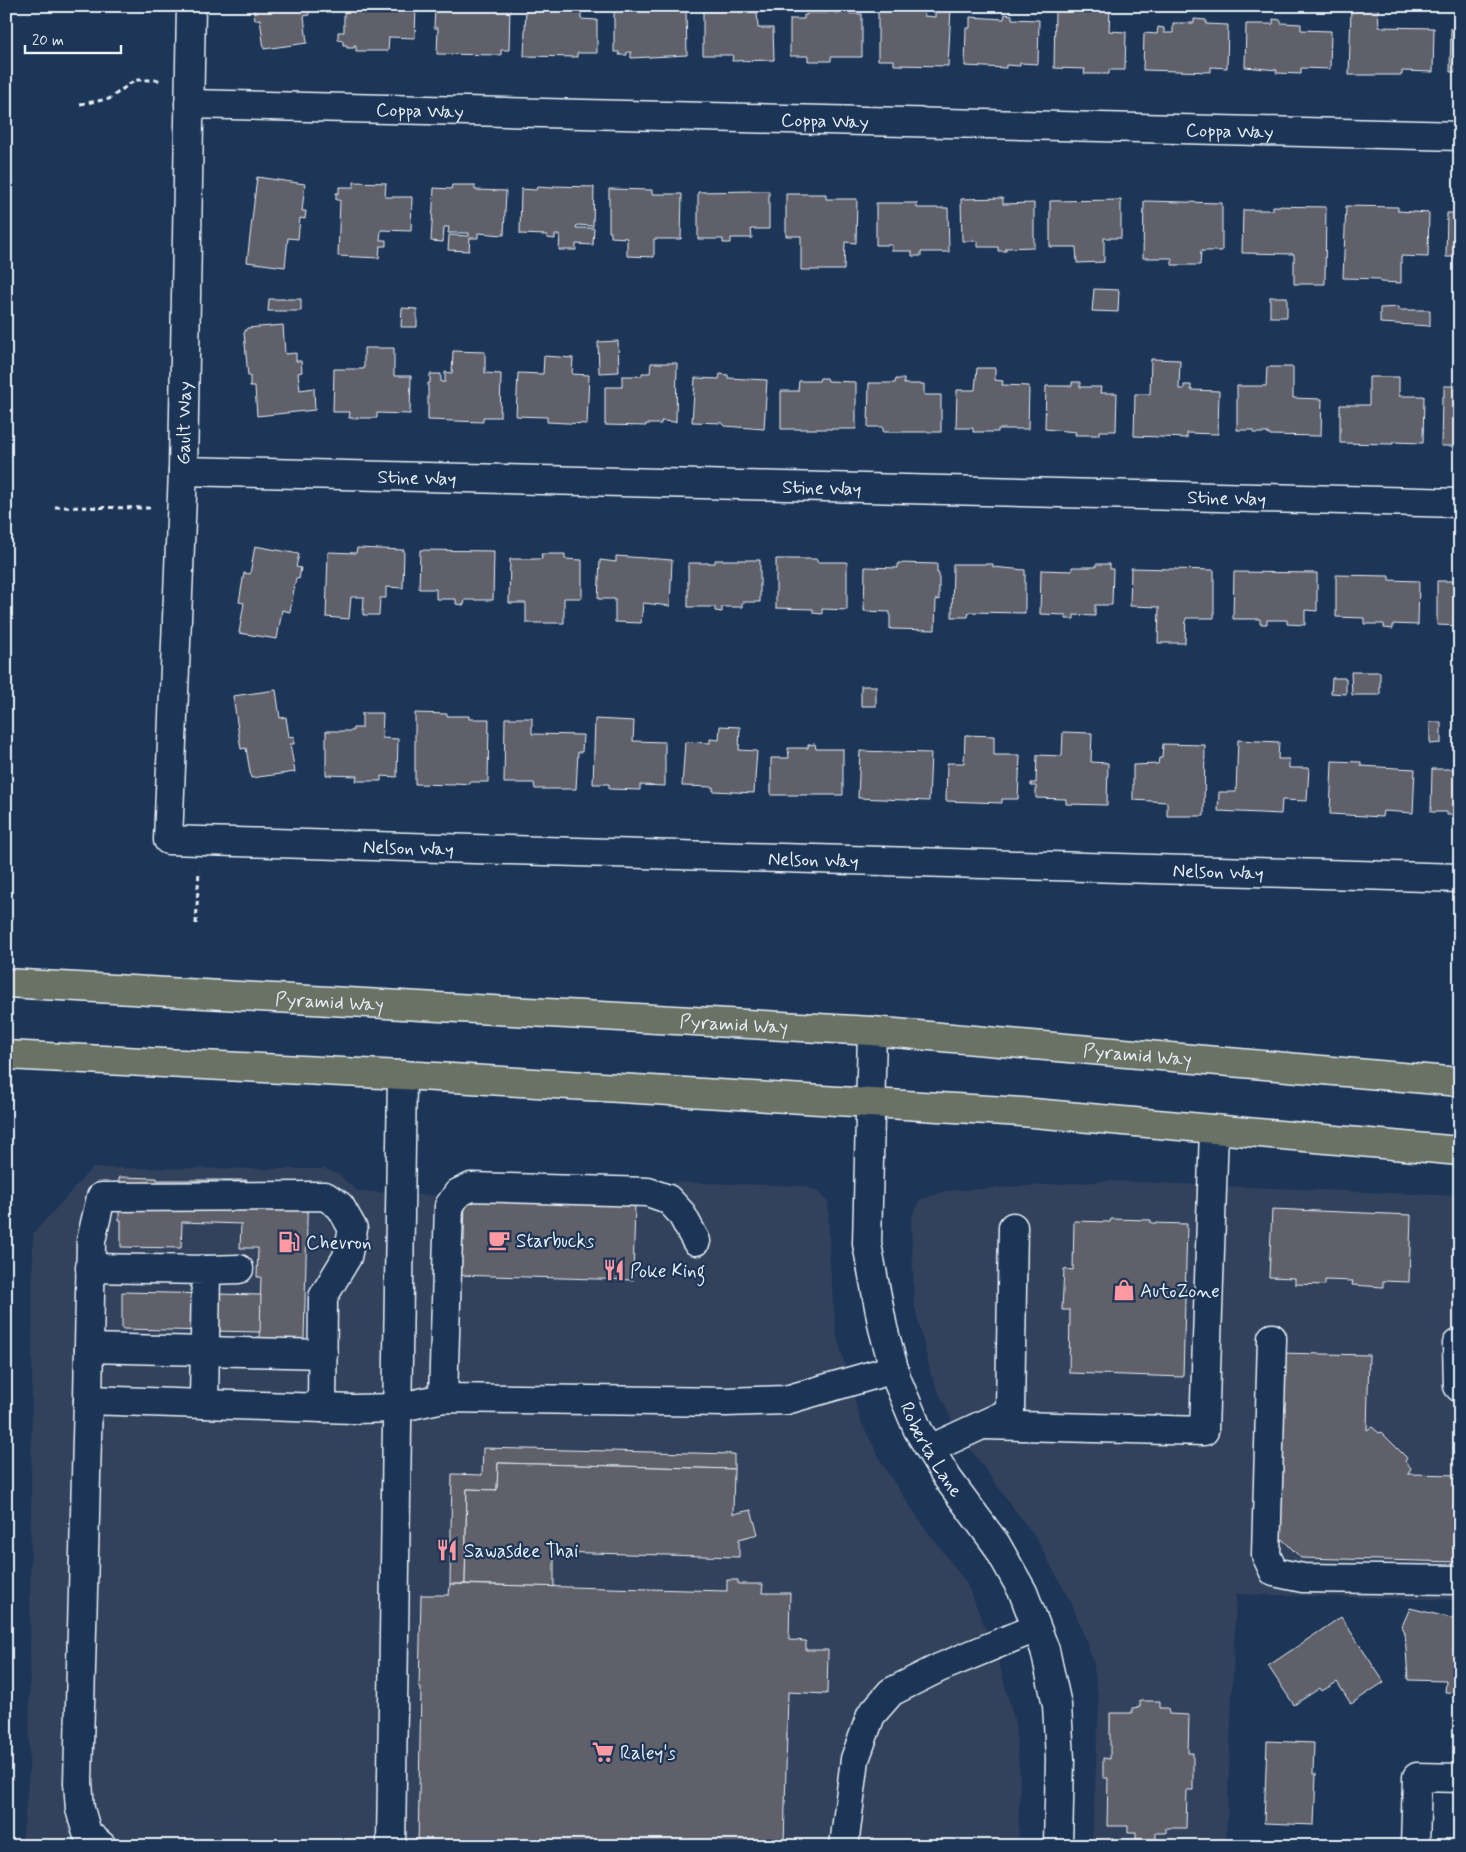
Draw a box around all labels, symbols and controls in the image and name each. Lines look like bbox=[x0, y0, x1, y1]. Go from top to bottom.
scale bar bbox=[25, 22, 121, 54]
text: 20 m bbox=[32, 31, 64, 51]
street label: Coppa Way bbox=[376, 98, 464, 125]
street label: Coppa Way bbox=[780, 108, 869, 135]
street label: Coppa Way bbox=[1185, 118, 1274, 145]
street label: Gault Way bbox=[171, 381, 198, 465]
street label: Stine Way bbox=[377, 465, 457, 492]
street label: Stine Way bbox=[782, 475, 862, 502]
street label: Stine Way bbox=[1187, 485, 1267, 512]
street label: Nelson Way bbox=[363, 835, 454, 862]
street label: Nelson Way bbox=[767, 847, 859, 874]
street label: Nelson Way bbox=[1172, 859, 1264, 886]
street label: Pyramid Way bbox=[274, 987, 384, 1019]
street label: Pyramid Way bbox=[679, 1009, 789, 1041]
street label: Pyramid Way bbox=[1082, 1038, 1193, 1074]
cafe icon: Starbucks bbox=[486, 1227, 512, 1253]
fuel station icon: Chevron bbox=[276, 1229, 302, 1255]
place label: Starbucks bbox=[516, 1229, 595, 1254]
place label: Chevron bbox=[306, 1231, 371, 1256]
restaurant icon: Poke King bbox=[601, 1257, 627, 1283]
place label: Poke King bbox=[630, 1259, 706, 1287]
shop icon: AutoZone bbox=[1111, 1277, 1137, 1303]
place label: AutoZone bbox=[1140, 1279, 1220, 1304]
street label: Roberta Lane bbox=[894, 1398, 968, 1503]
restaurant icon: Sawasdee Thai bbox=[434, 1537, 460, 1563]
place label: Sawasdee Thai bbox=[464, 1539, 578, 1564]
supermarket icon: Raley's bbox=[590, 1739, 616, 1765]
place label: Raley's bbox=[620, 1741, 677, 1766]

